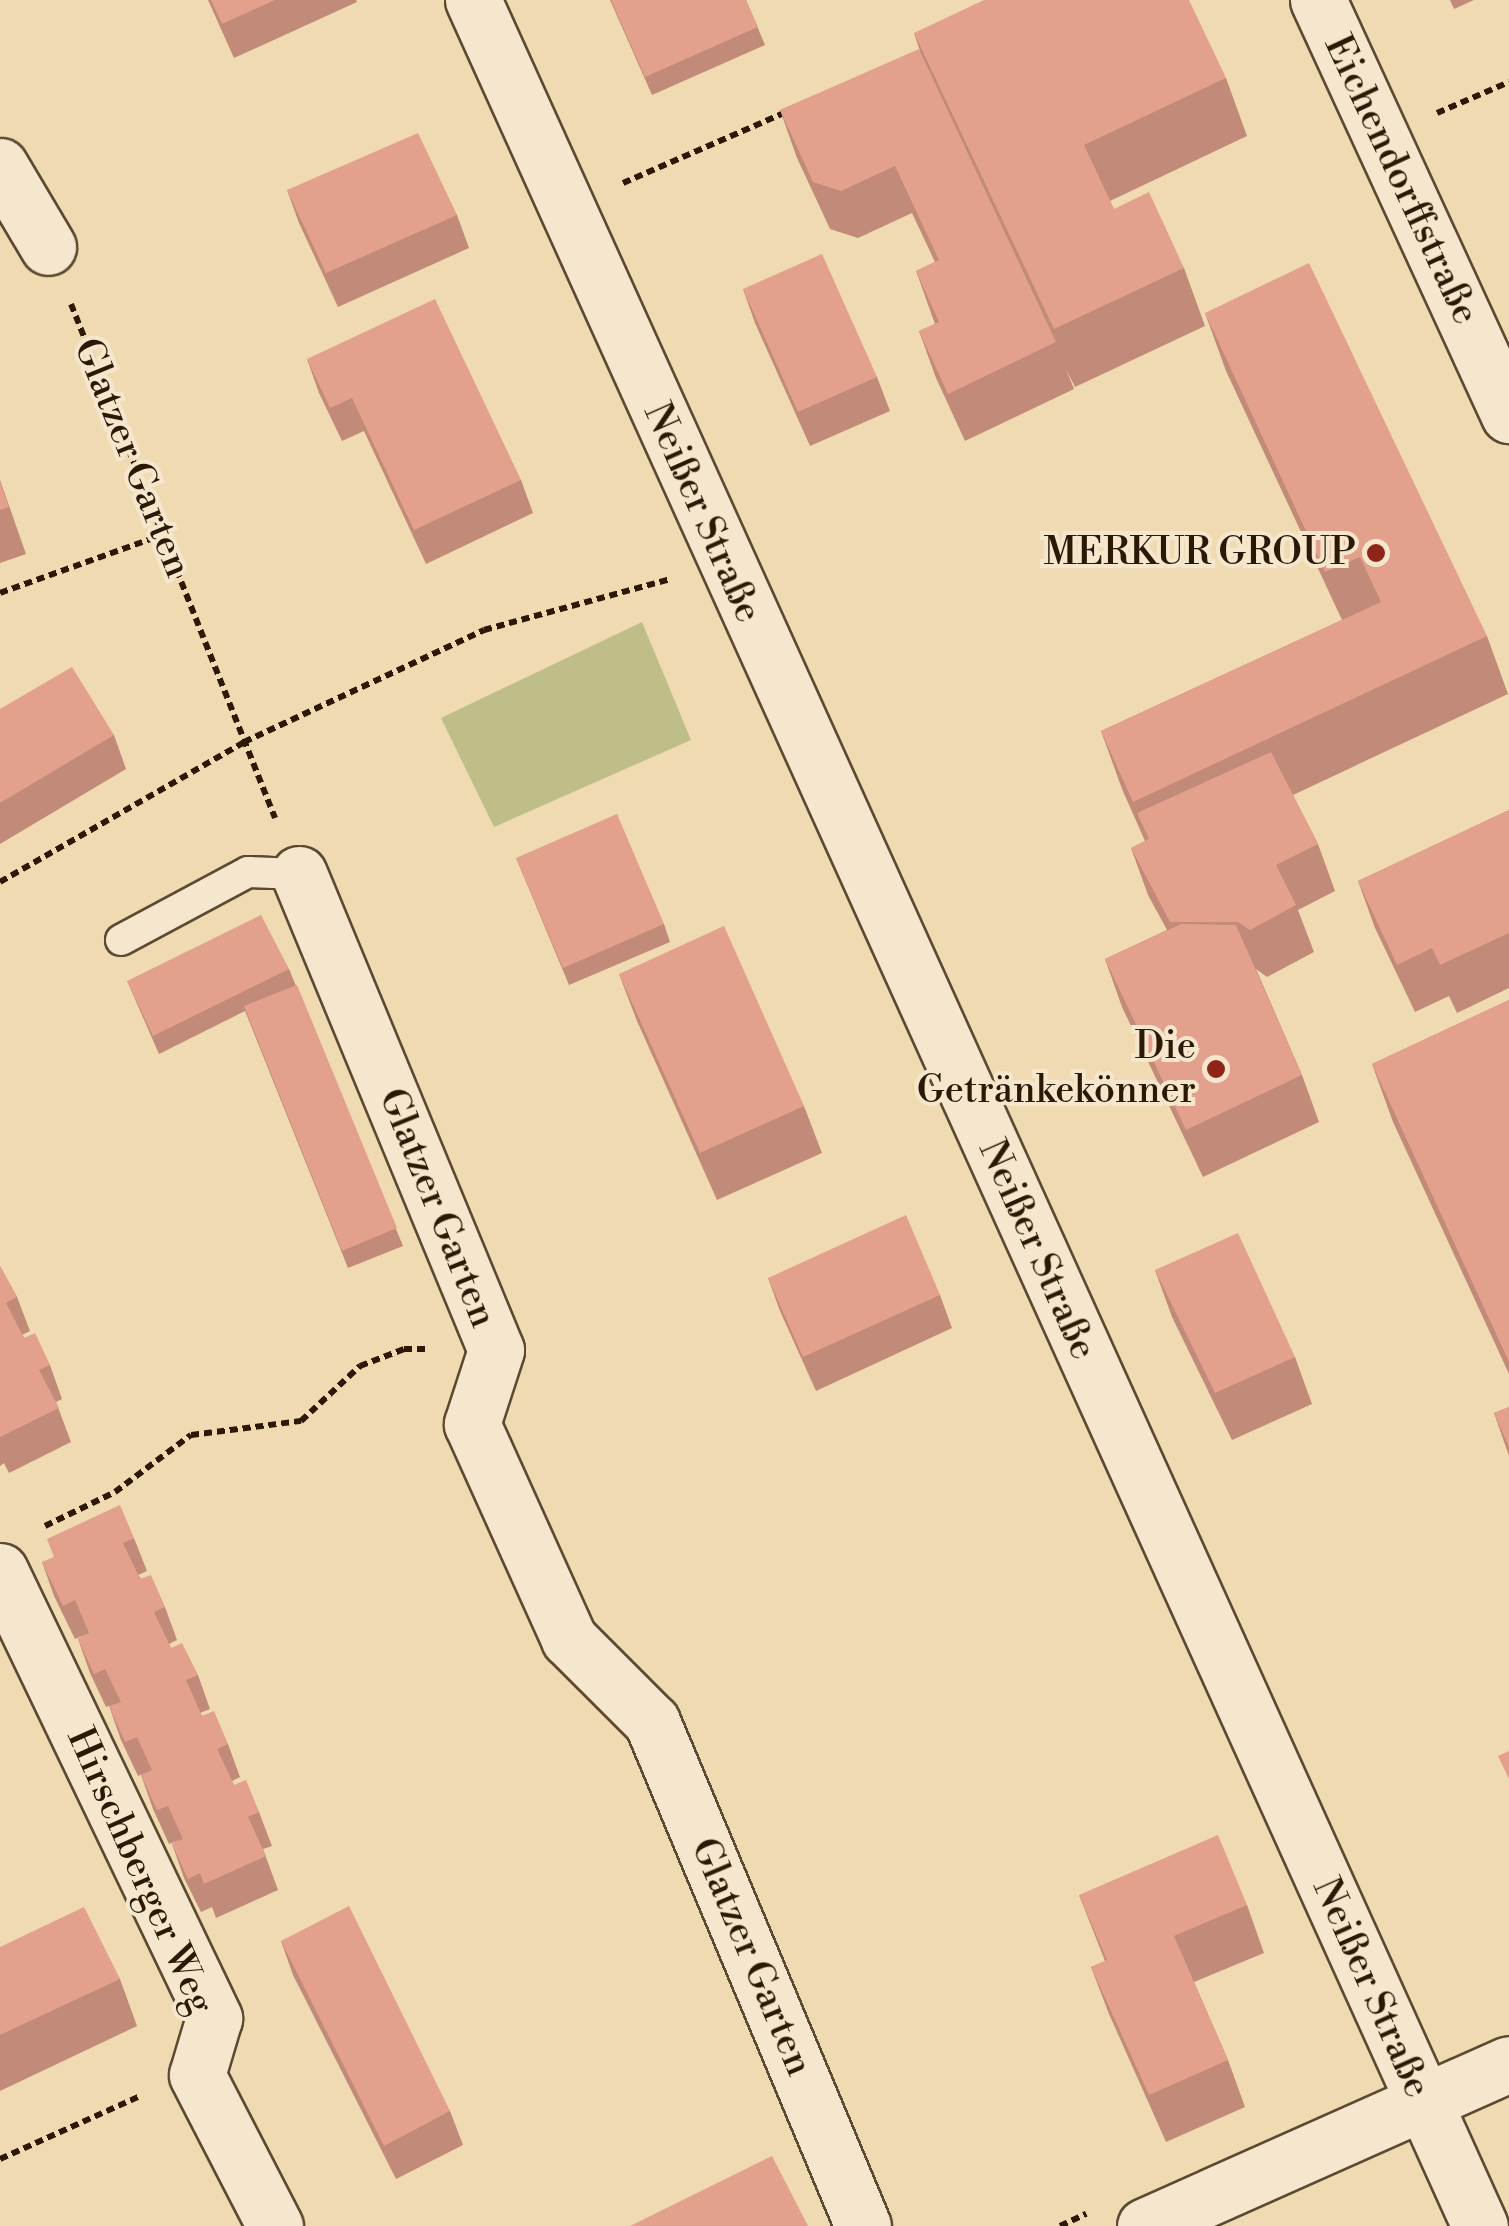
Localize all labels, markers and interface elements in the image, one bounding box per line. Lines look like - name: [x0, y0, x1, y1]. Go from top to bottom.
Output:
- street label: Eichendorffstraße: [1314, 28, 1488, 332]
- street label: Glatzer Garten: [63, 332, 201, 584]
- street label: Neißer Straße: [633, 396, 771, 630]
- place label: MERKUR GROUP: [1043, 530, 1356, 576]
- marker: MERKUR GROUP: [1365, 542, 1387, 564]
- place label: Die Getränkekönner: [917, 1024, 1196, 1114]
- marker: Die Getränkekönner: [1205, 1058, 1227, 1080]
- street label: Glatzer Garten: [368, 1082, 506, 1334]
- street label: Neißer Straße: [968, 1133, 1106, 1367]
- street label: Hirschberger Weg: [57, 1721, 223, 2021]
- street label: Glatzer Garten: [681, 1832, 821, 2082]
- street label: Neißer Straße: [1302, 1871, 1440, 2105]

